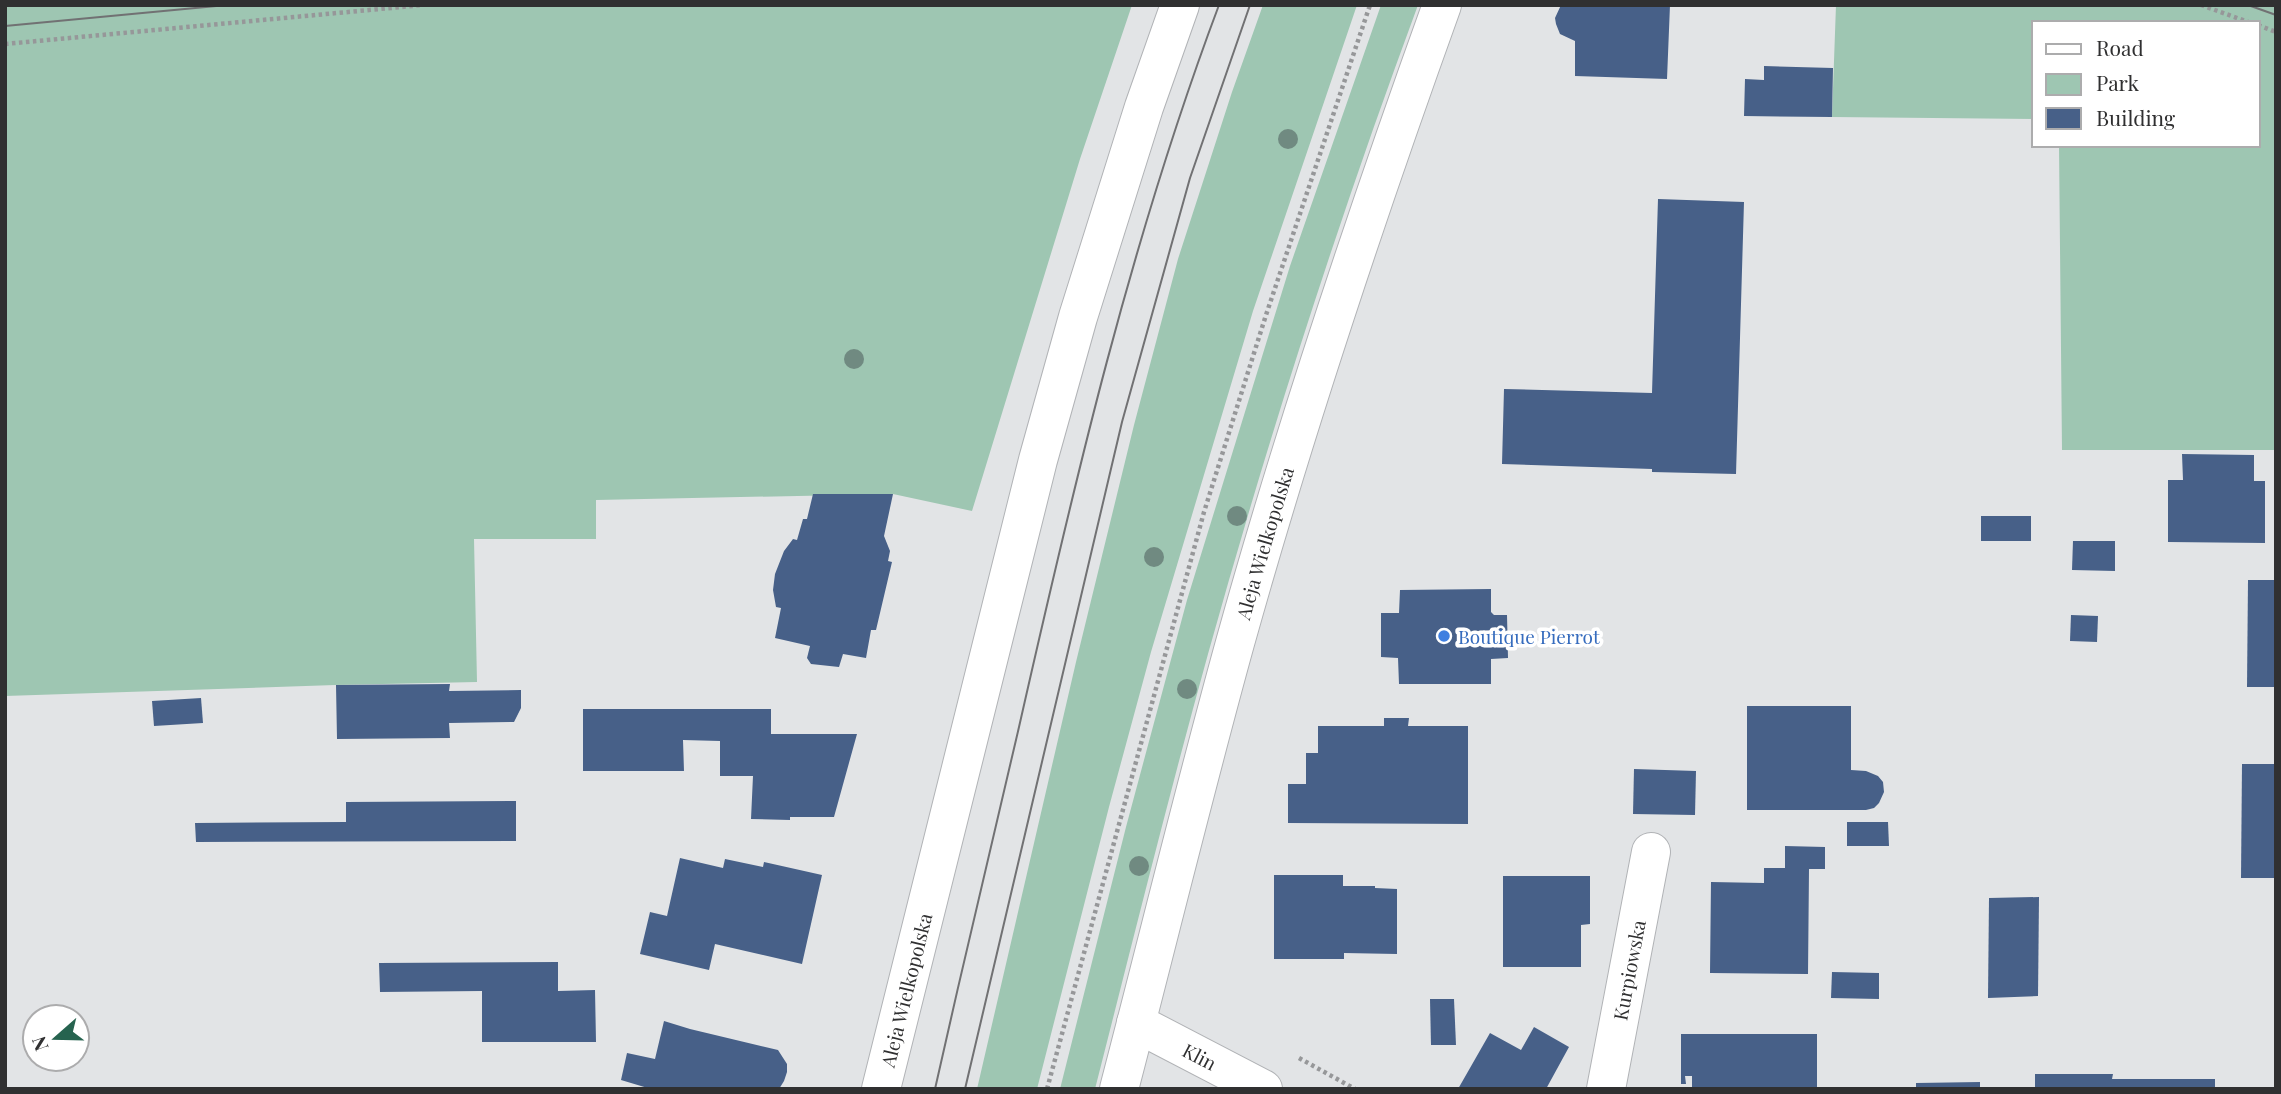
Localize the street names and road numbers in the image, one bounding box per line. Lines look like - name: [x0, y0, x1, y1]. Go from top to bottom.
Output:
- street label: Aleja Wielkopolska: [1229, 463, 1299, 623]
- street label: Aleja Wielkopolska: [874, 910, 938, 1071]
- street label: Kurpiowska: [1606, 917, 1651, 1022]
- street label: Klin: [1178, 1037, 1222, 1076]

